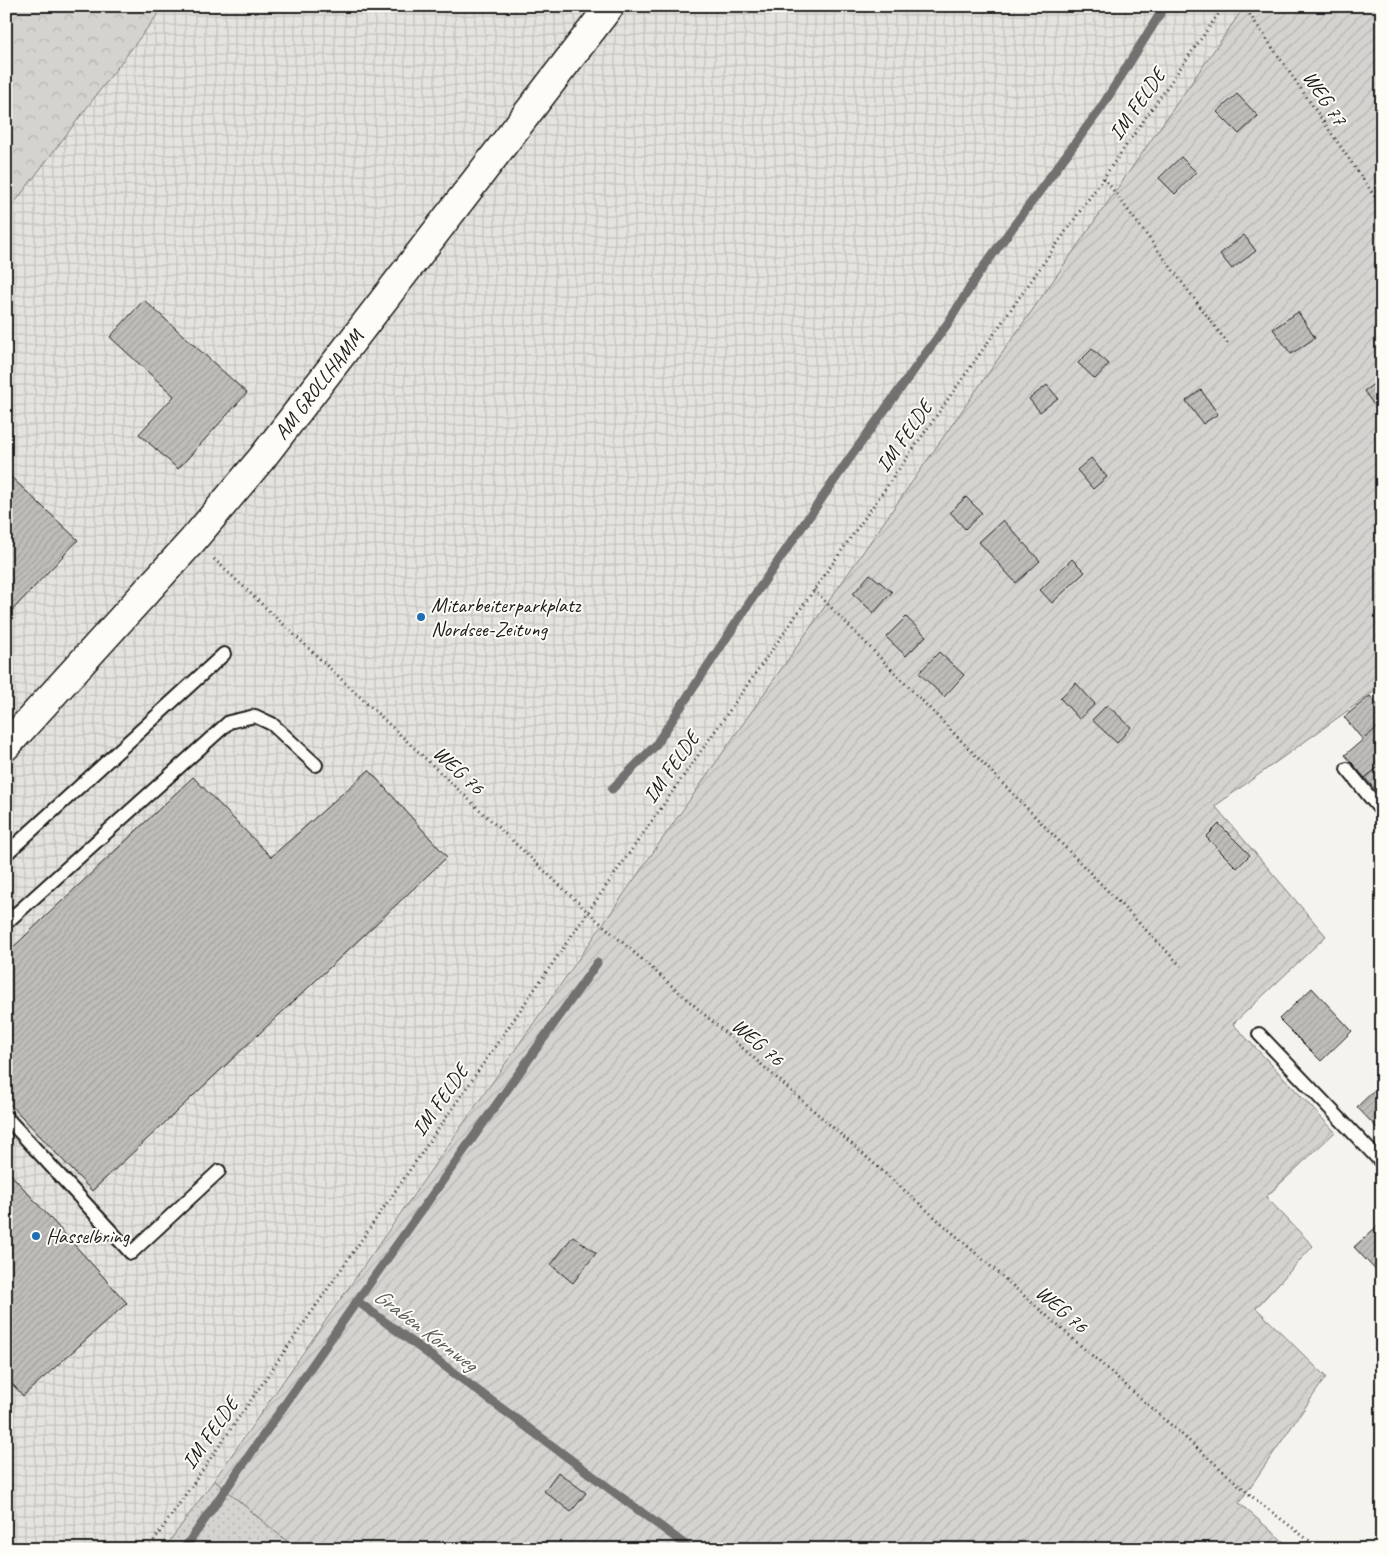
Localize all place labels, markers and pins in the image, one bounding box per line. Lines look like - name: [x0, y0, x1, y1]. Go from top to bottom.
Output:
- place label: Mitarbeiterparkplatz Nordsee-Zeitung: [431, 592, 582, 642]
- marker: Mitarbeiterparkplatz Nordsee-Zeitung: [415, 611, 427, 623]
- place label: Hasselbring: [46, 1223, 131, 1249]
- marker: Hasselbring: [30, 1230, 42, 1242]

